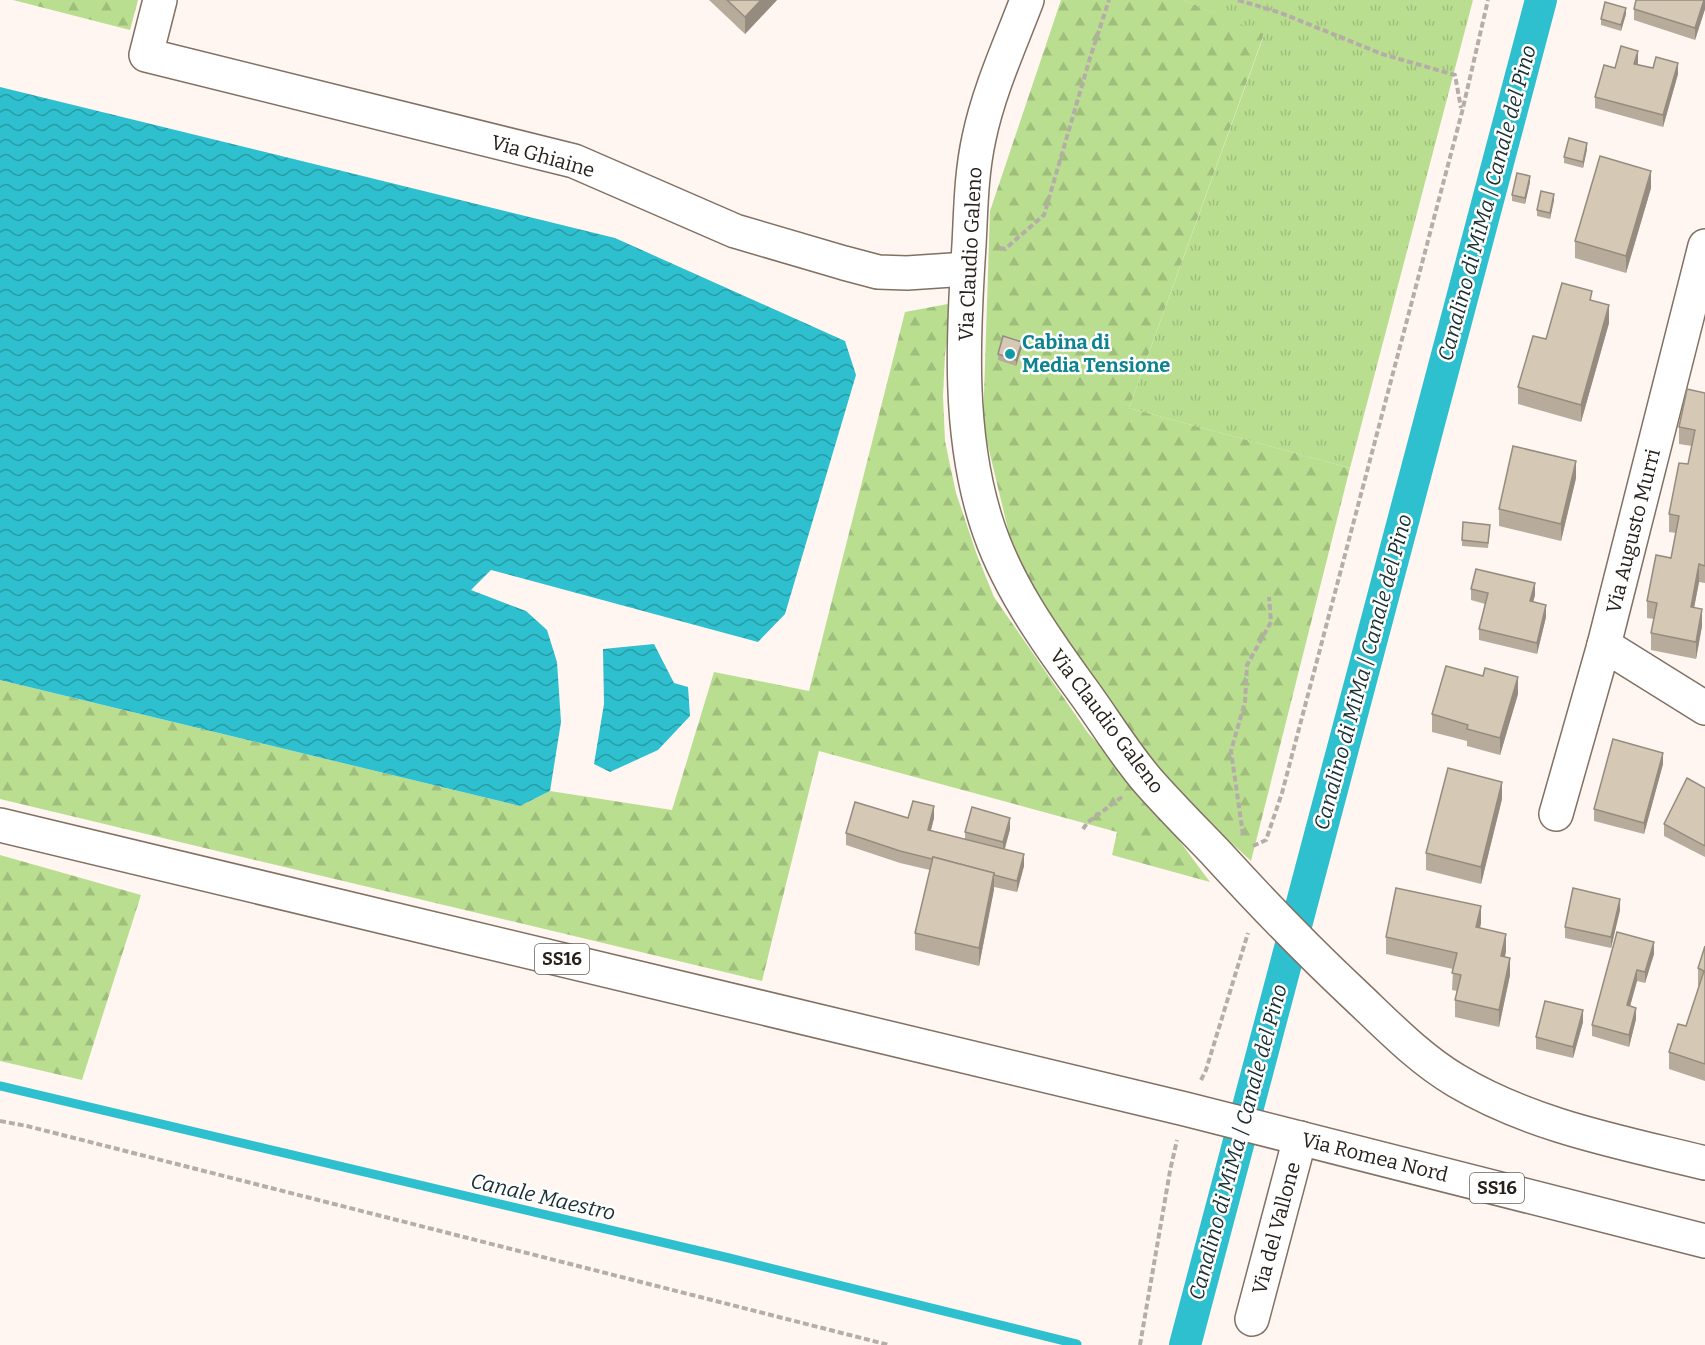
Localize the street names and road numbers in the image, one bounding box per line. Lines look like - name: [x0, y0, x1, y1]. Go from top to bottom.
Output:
- street label: Via Ghiaine: [488, 130, 598, 182]
- street label: Via Claudio Galeno: [953, 166, 987, 342]
- street label: Via Augusto Murri: [1601, 446, 1665, 616]
- street label: Via Claudio Galeno: [1045, 644, 1169, 798]
- road number: SS16: [535, 944, 589, 974]
- street label: Via Romea Nord: [1299, 1127, 1451, 1187]
- street label: Via del Vallone: [1247, 1159, 1305, 1297]
- road number: SS16: [1470, 1173, 1524, 1203]

